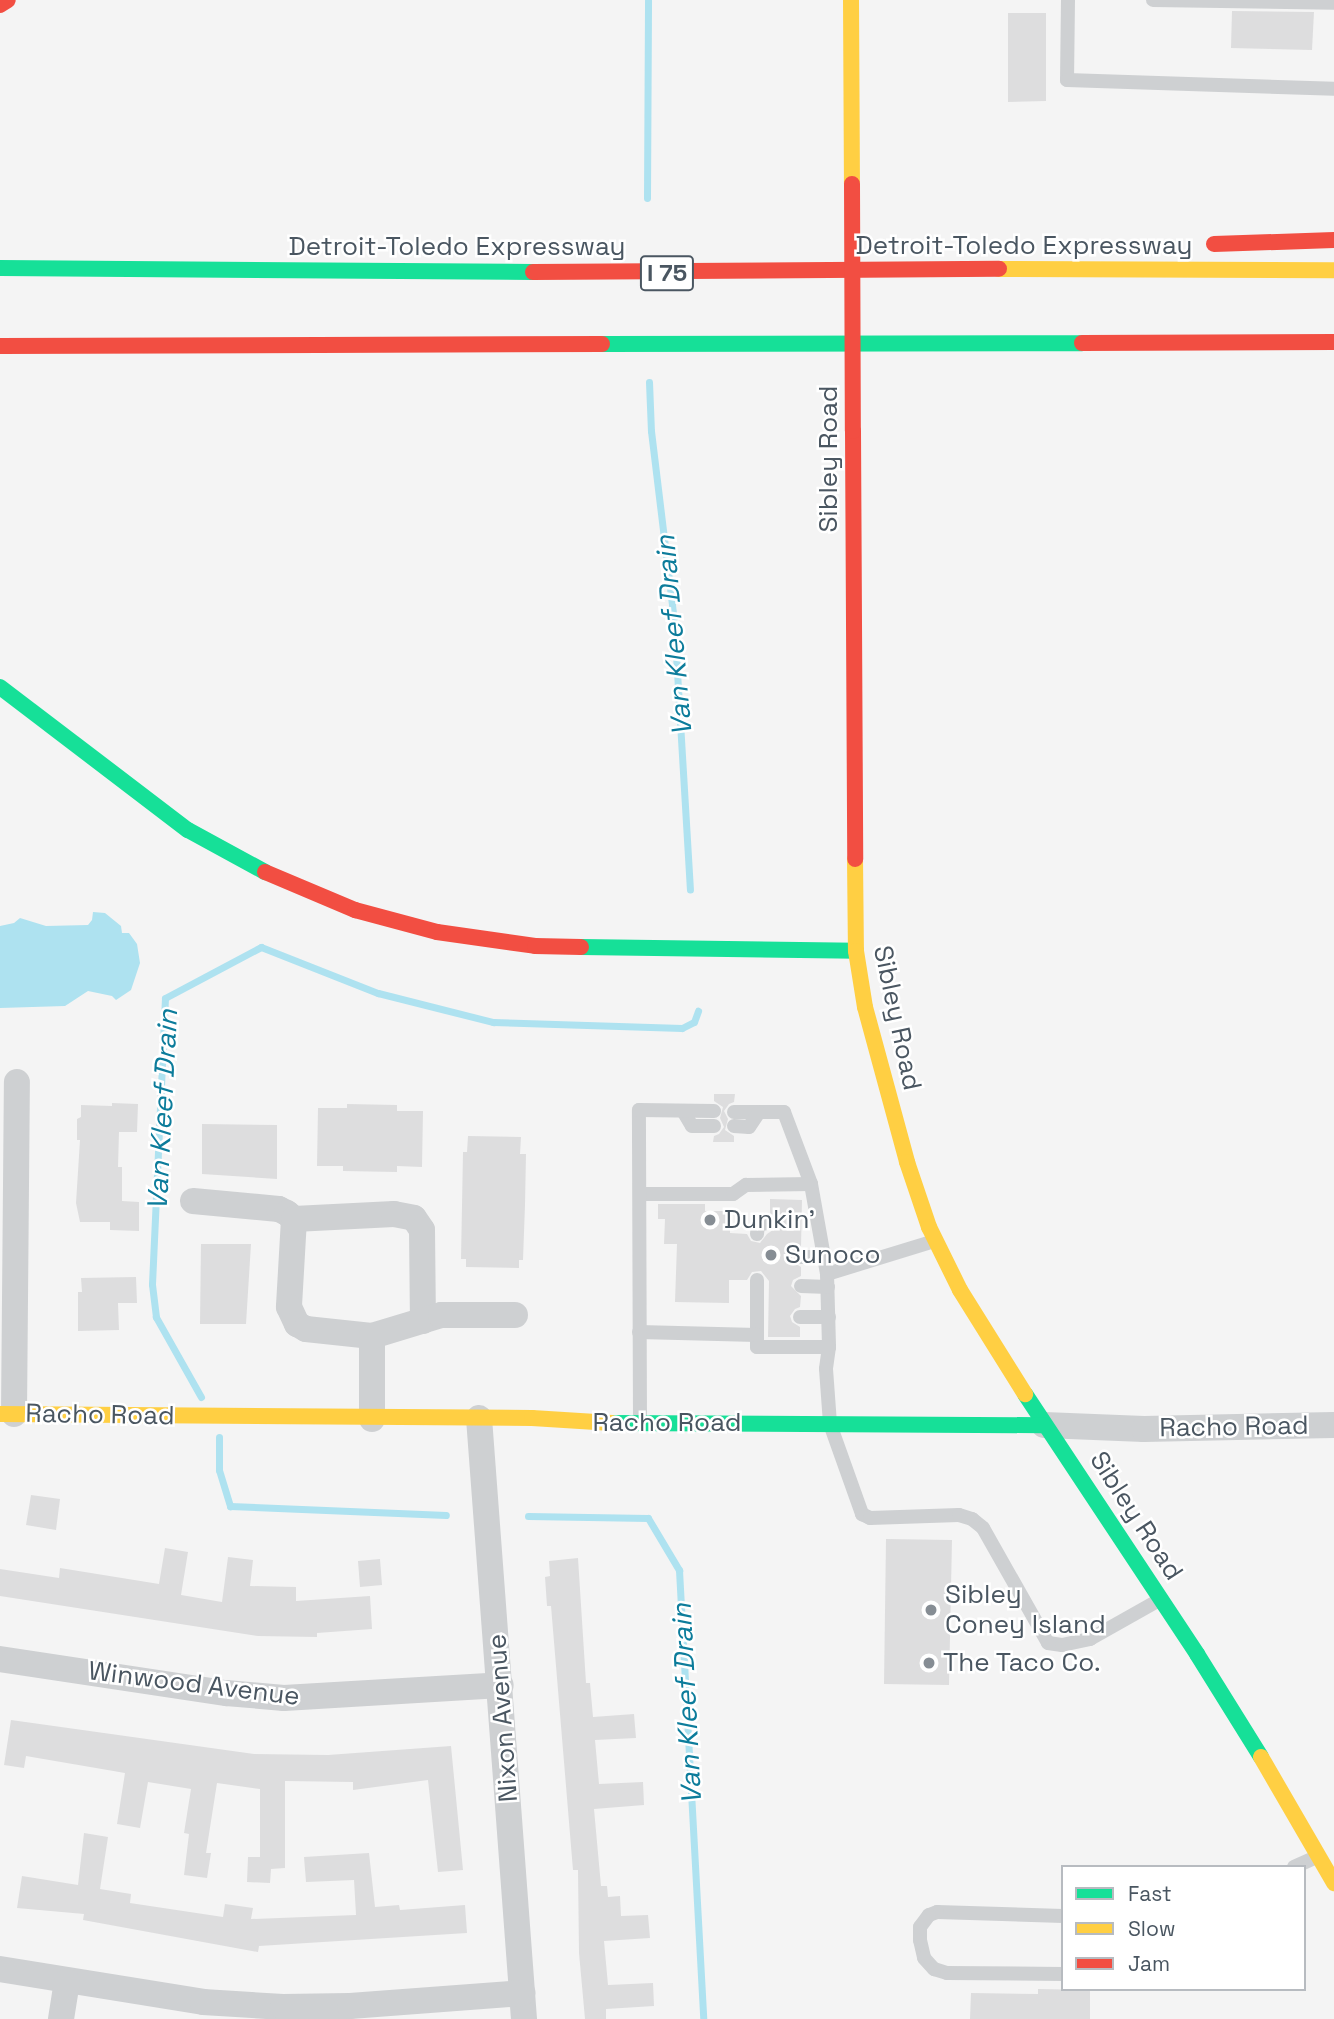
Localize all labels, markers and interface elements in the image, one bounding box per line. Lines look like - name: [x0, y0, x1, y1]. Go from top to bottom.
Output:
- street label: Detroit-Toledo Expressway: [856, 230, 1192, 262]
- street label: Detroit-Toledo Expressway: [289, 231, 625, 263]
- road number: I 75: [639, 252, 695, 294]
- street label: Sibley Road: [813, 385, 845, 533]
- water label: Van Kleef Drain: [647, 534, 699, 738]
- street label: Sibley Road: [866, 943, 928, 1093]
- water label: Van Kleef Drain: [140, 1008, 184, 1212]
- place label: Dunkin': [724, 1204, 815, 1236]
- marker: Dunkin': [702, 1212, 718, 1228]
- place label: Sunoco: [785, 1239, 880, 1271]
- marker: Sunoco: [763, 1247, 779, 1263]
- street label: Racho Road: [25, 1398, 175, 1432]
- street label: Racho Road: [592, 1407, 742, 1439]
- street label: Racho Road: [1159, 1410, 1309, 1444]
- street label: Sibley Road: [1083, 1446, 1189, 1586]
- place label: Sibley Coney Island: [945, 1579, 1106, 1640]
- water label: Van Kleef Drain: [664, 1602, 708, 1806]
- marker: Sibley Coney Island: [923, 1602, 939, 1618]
- street label: Nixon Avenue: [482, 1633, 524, 1803]
- place label: The Taco Co.: [943, 1647, 1101, 1679]
- marker: The Taco Co.: [921, 1655, 937, 1671]
- street label: Winwood Avenue: [86, 1656, 302, 1712]
- legend: [1061, 1865, 1306, 1991]
- text: Fast: [1128, 1880, 1172, 1907]
- text: Slow: [1128, 1915, 1176, 1942]
- text: Jam: [1128, 1950, 1170, 1977]

